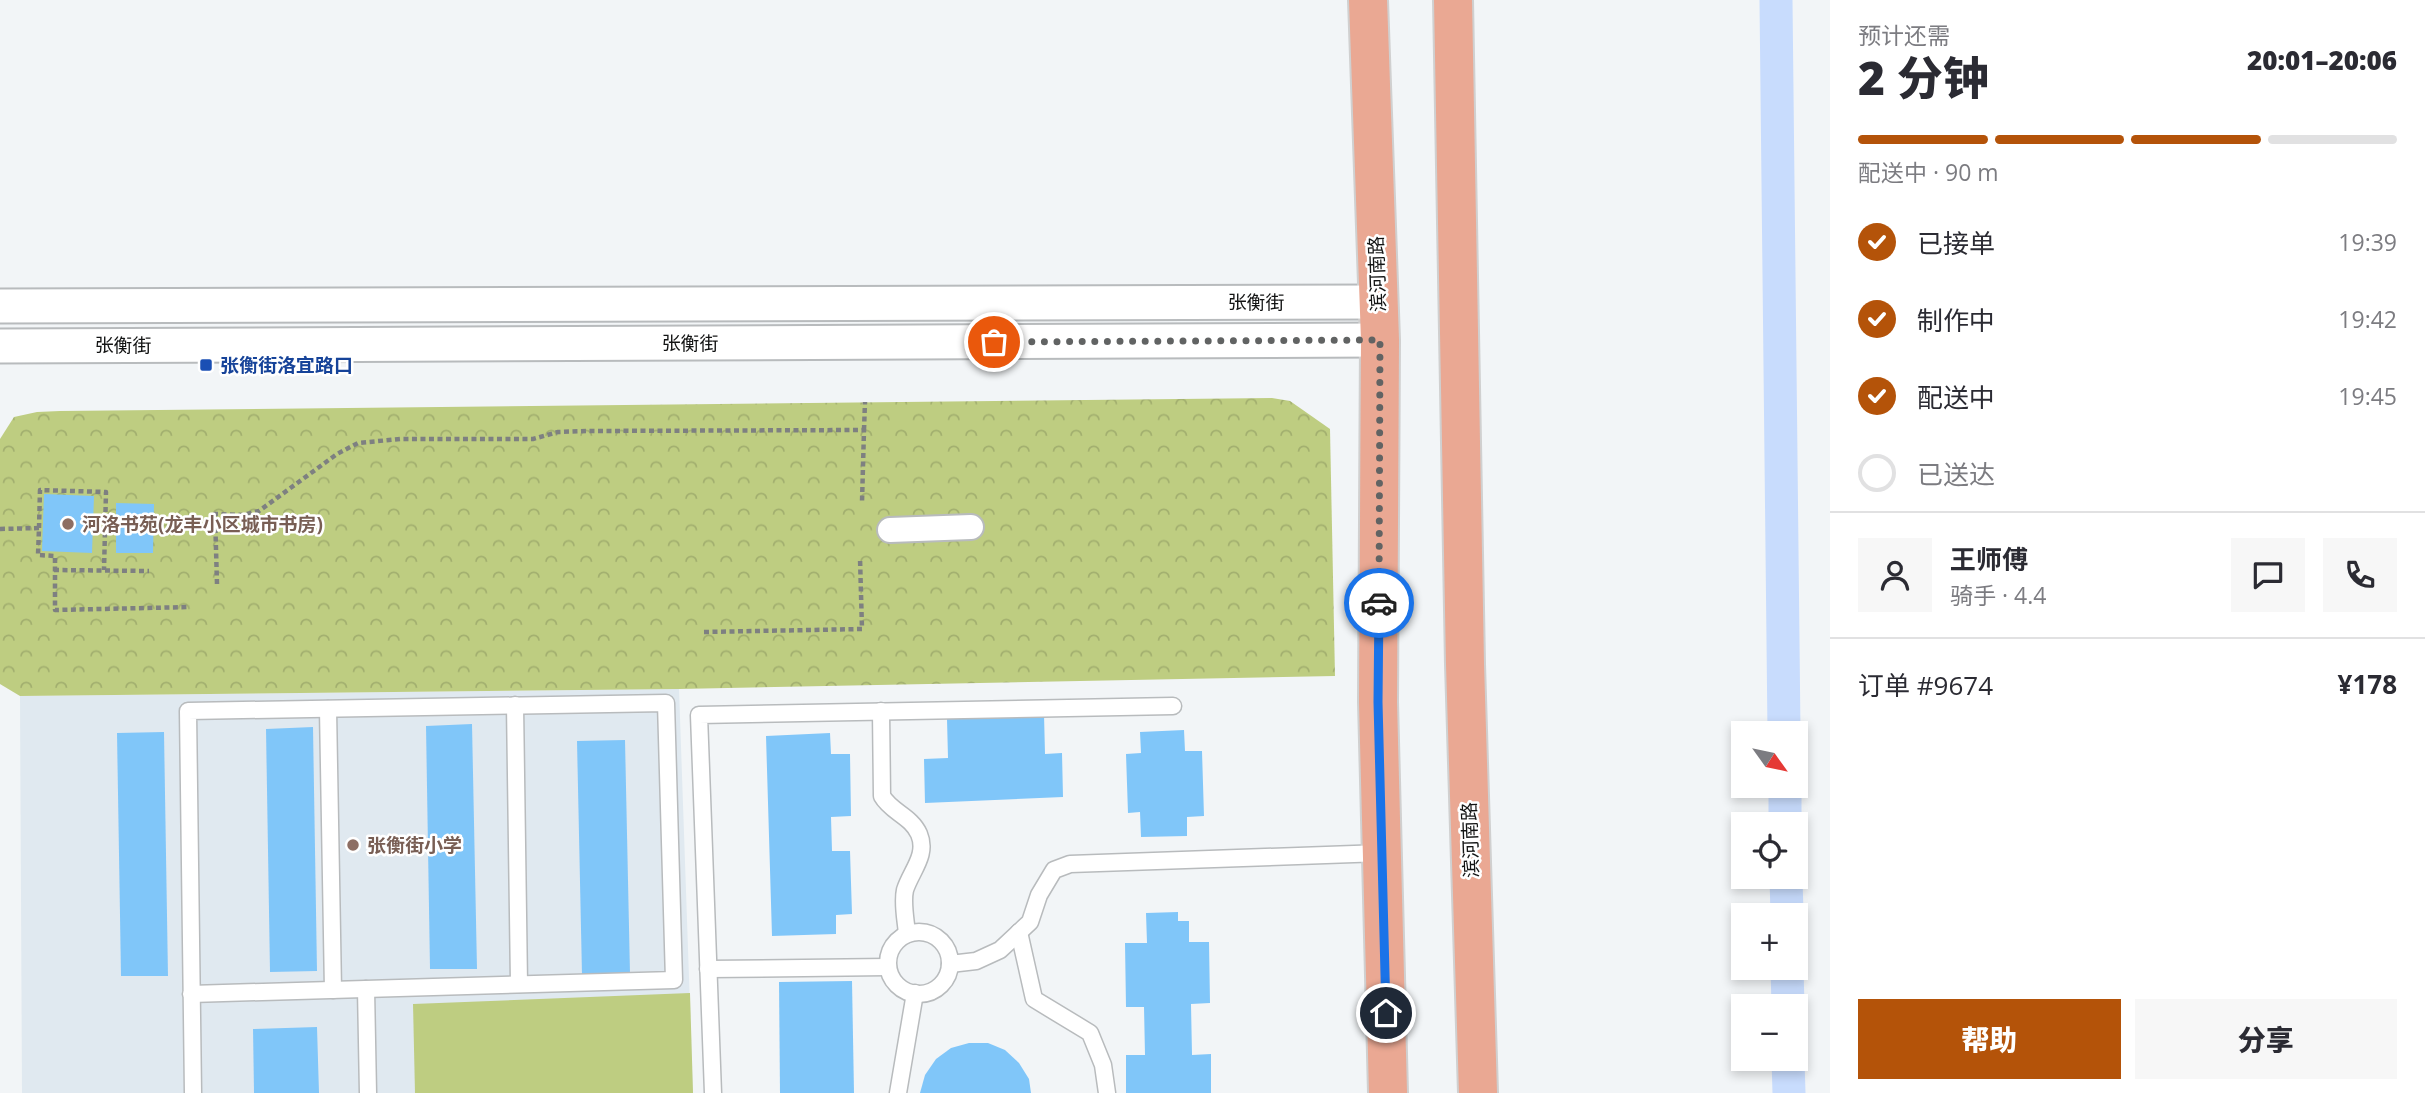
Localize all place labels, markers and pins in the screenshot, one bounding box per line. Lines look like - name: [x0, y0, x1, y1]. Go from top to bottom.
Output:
- pin: [964, 312, 1024, 372]
- place label: 张衡街洛宜路口: [220, 352, 353, 378]
- marker: 张衡街洛宜路口: [198, 357, 214, 373]
- place label: 河洛书苑(龙丰小区城市书房): [82, 511, 323, 537]
- marker: 河洛书苑(龙丰小区城市书房): [60, 516, 76, 532]
- place label: 张衡街小学: [367, 832, 462, 858]
- marker: 张衡街小学: [345, 837, 361, 853]
- pin: [1356, 983, 1416, 1043]

